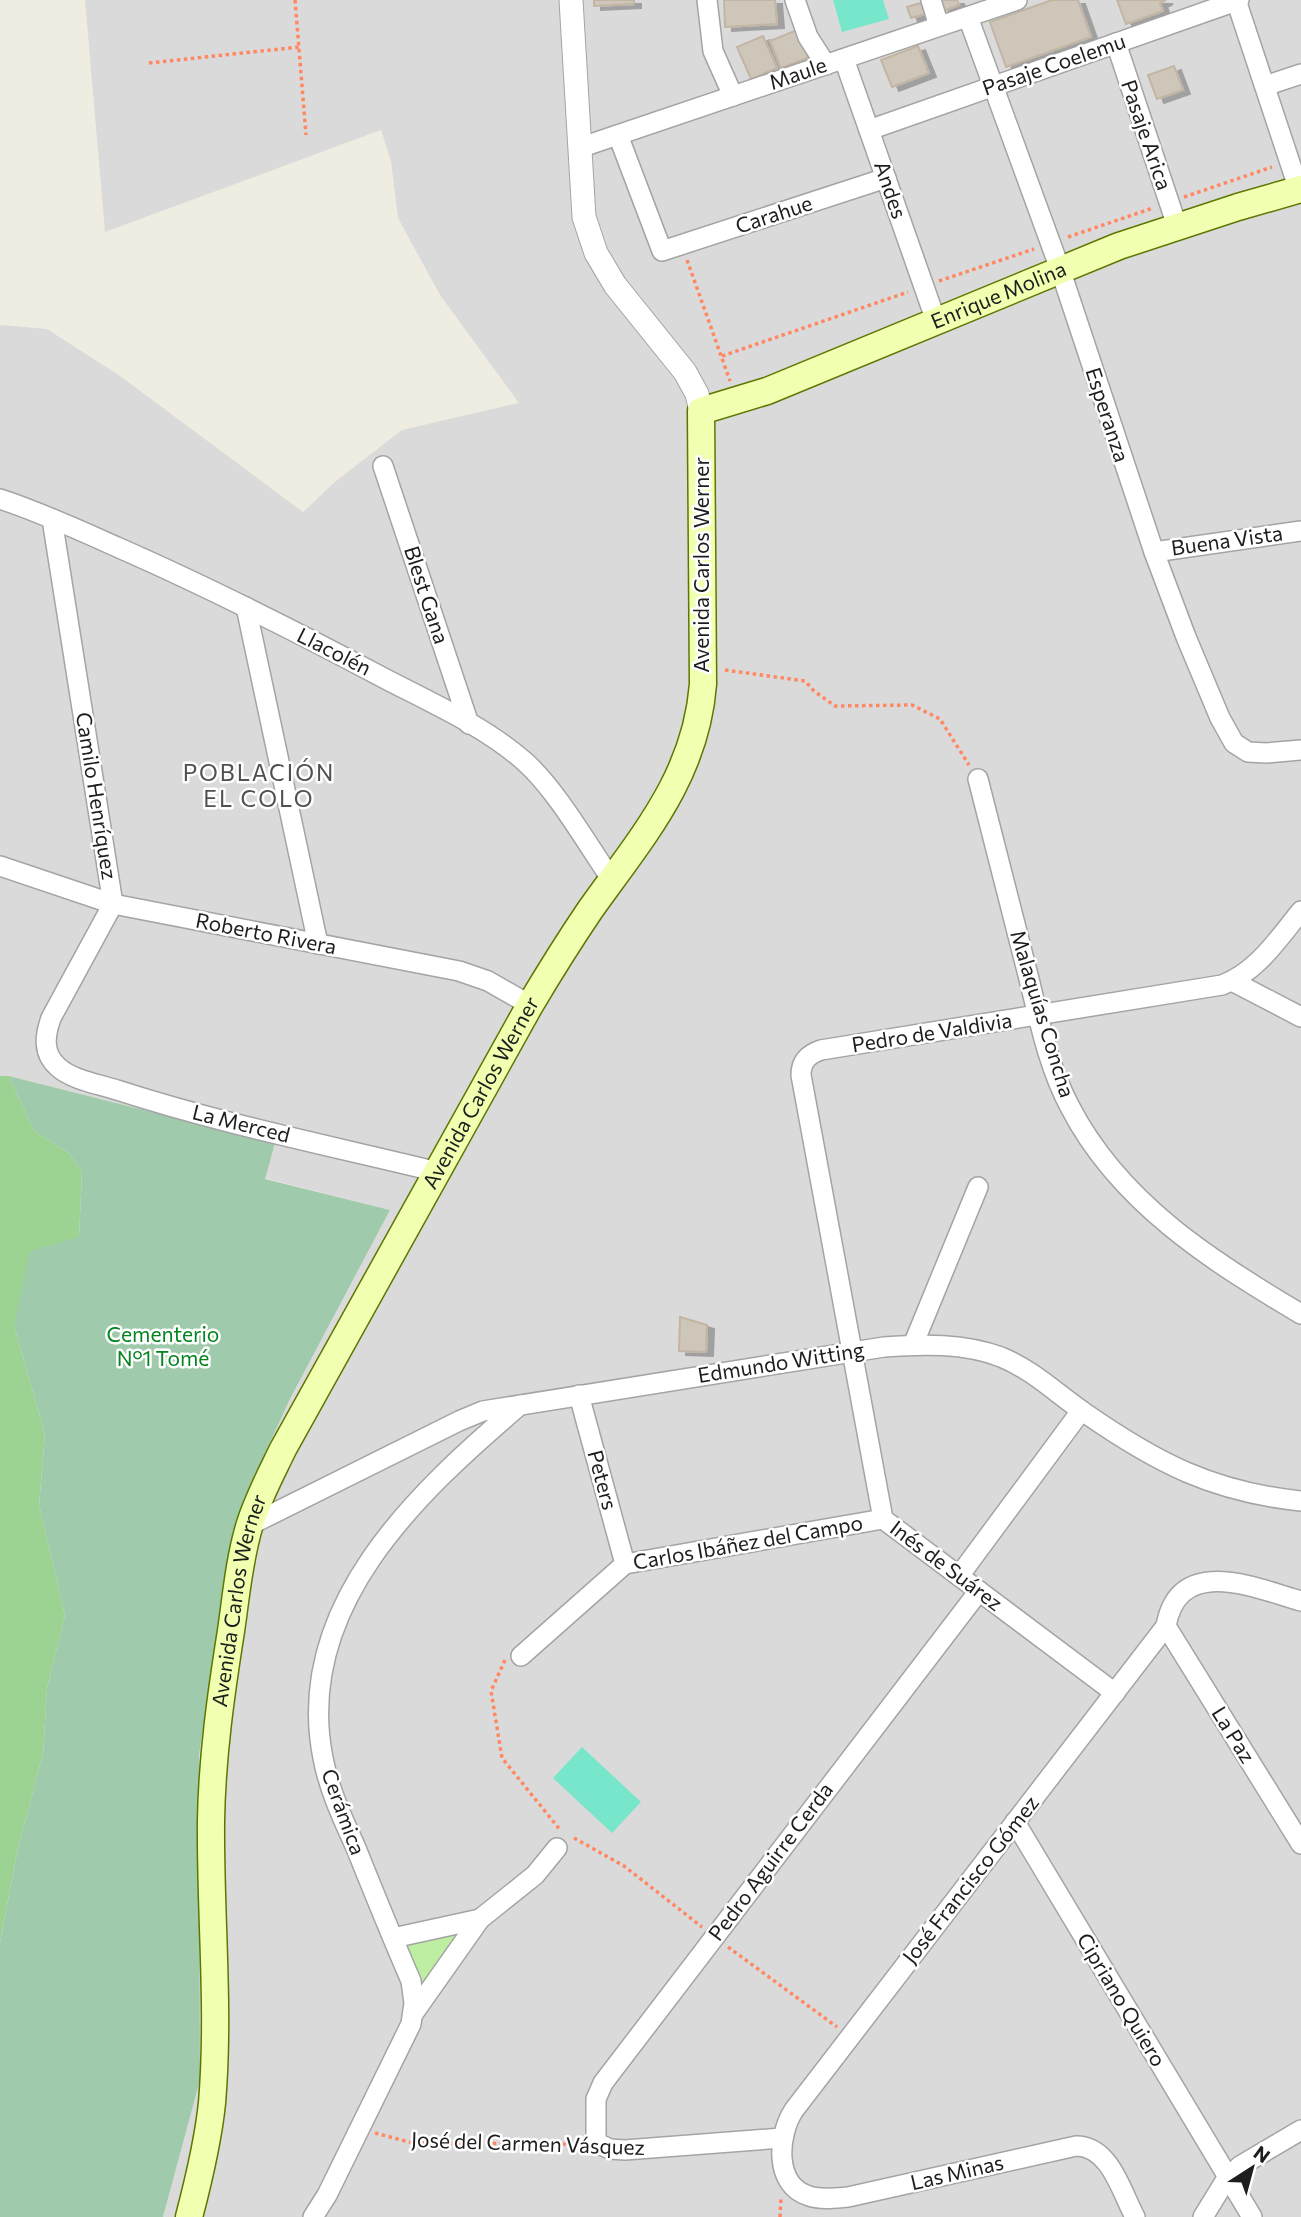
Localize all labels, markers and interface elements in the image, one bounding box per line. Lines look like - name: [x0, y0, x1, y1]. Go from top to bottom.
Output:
- street label: Pasaje Coelemu: [979, 27, 1128, 100]
- street label: Maule: [766, 51, 829, 94]
- street label: Pasaje Arica: [1117, 76, 1178, 193]
- street label: Andes: [870, 157, 913, 222]
- street label: Carahue: [732, 189, 815, 238]
- street label: Enrique Molina: [927, 255, 1069, 333]
- street label: Esperanza: [1081, 364, 1135, 465]
- street label: Avenida Carlos Werner: [688, 457, 713, 673]
- street label: Buena Vista: [1169, 519, 1284, 560]
- street label: Blest Gana: [400, 542, 455, 647]
- street label: Llacolén: [293, 621, 376, 680]
- street label: Camilo Henríquez: [72, 710, 123, 881]
- district label: POBLACIÓN EL COLO: [183, 758, 335, 812]
- street label: Roberto Rivera: [194, 907, 339, 958]
- street label: Malaquías Concha: [1006, 927, 1081, 1100]
- street label: Avenida Carlos Werner: [416, 992, 543, 1193]
- street label: Pedro de Valdivia: [850, 1006, 1014, 1057]
- street label: La Merced: [190, 1098, 293, 1147]
- park label: Cementerio N°1 Tomé: [107, 1321, 219, 1370]
- street label: Edmundo Witting: [696, 1336, 866, 1387]
- street label: Peters: [583, 1447, 623, 1512]
- street label: Avenida Carlos Werner: [206, 1490, 271, 1708]
- street label: Carlos Ibáñez del Campo: [631, 1509, 865, 1574]
- street label: Inés de Suárez: [886, 1514, 1008, 1615]
- street label: La Paz: [1207, 1701, 1261, 1767]
- street label: Cerámica: [317, 1765, 371, 1858]
- street label: Pedro Aguirre Cerda: [702, 1777, 837, 1945]
- street label: José Francisco Gómez: [897, 1790, 1043, 1968]
- street label: Cipriano Quiero: [1073, 1928, 1172, 2071]
- street label: José del Carmen Vásquez: [411, 2126, 645, 2159]
- north arrow: [1217, 2133, 1287, 2203]
- text: N: [1250, 2140, 1275, 2167]
- street label: Las Minas: [908, 2149, 1006, 2194]

